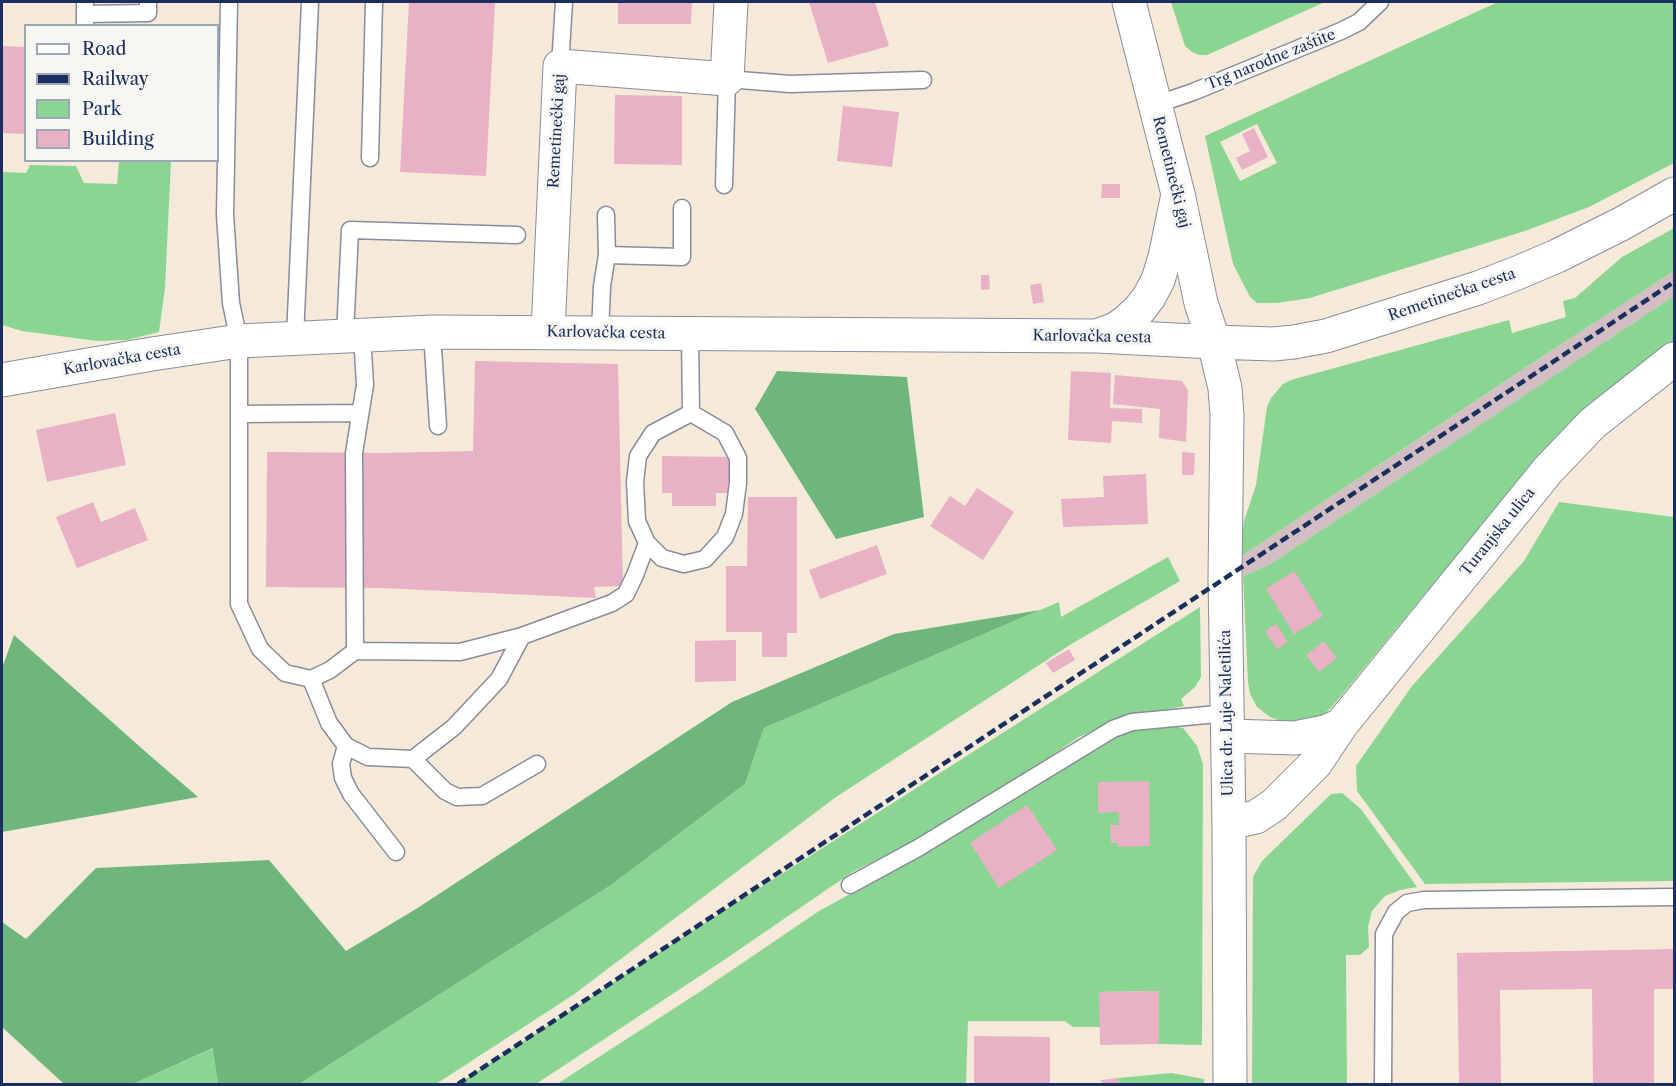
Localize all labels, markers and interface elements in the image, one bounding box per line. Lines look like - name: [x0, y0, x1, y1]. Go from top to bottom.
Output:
- legend: [24, 24, 219, 162]
- street label: Trg narodne zaštite: [1204, 26, 1338, 94]
- text: Road: [82, 38, 127, 60]
- text: Railway: [82, 68, 149, 90]
- street label: Remetinečki gaj: [545, 73, 569, 189]
- text: Park: [82, 98, 121, 120]
- street label: Remetinečki gaj: [1148, 114, 1194, 230]
- text: Building: [82, 128, 154, 150]
- street label: Remetinečka cesta: [1386, 265, 1518, 325]
- street label: Karlovačka cesta: [546, 323, 666, 343]
- street label: Karlovačka cesta: [1032, 327, 1152, 347]
- street label: Karlovačka cesta: [62, 341, 182, 379]
- street label: Turanjska ulica: [1457, 484, 1539, 580]
- street label: Ulica dr. Luje Naletilića: [1217, 629, 1237, 797]

